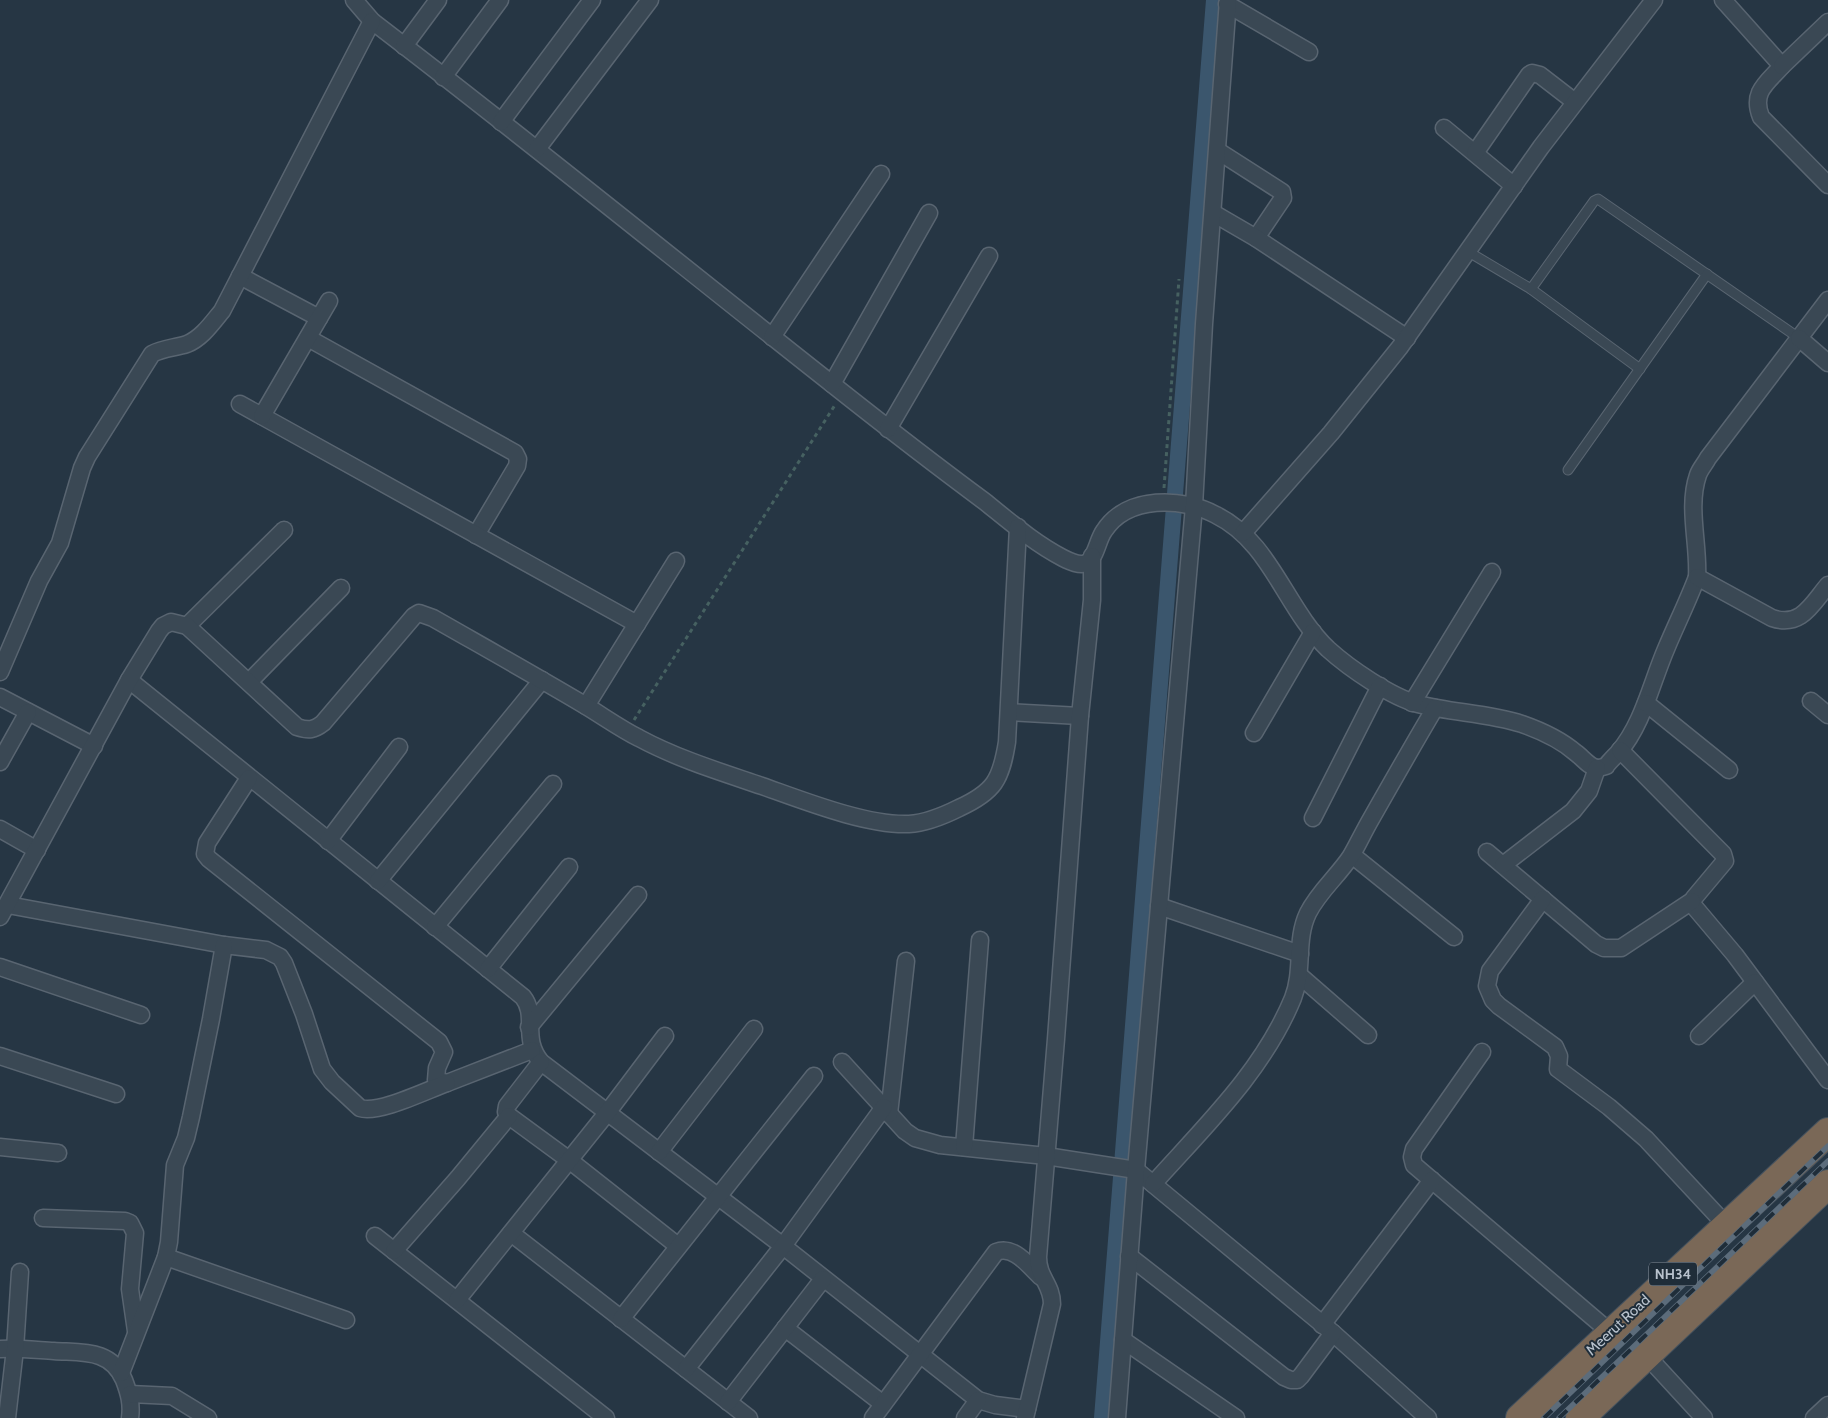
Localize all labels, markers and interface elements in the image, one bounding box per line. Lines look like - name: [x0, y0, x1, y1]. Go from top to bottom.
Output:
- road number: NH34: [1649, 1262, 1697, 1286]
- street label: Meerut Road: [1582, 1291, 1654, 1359]

